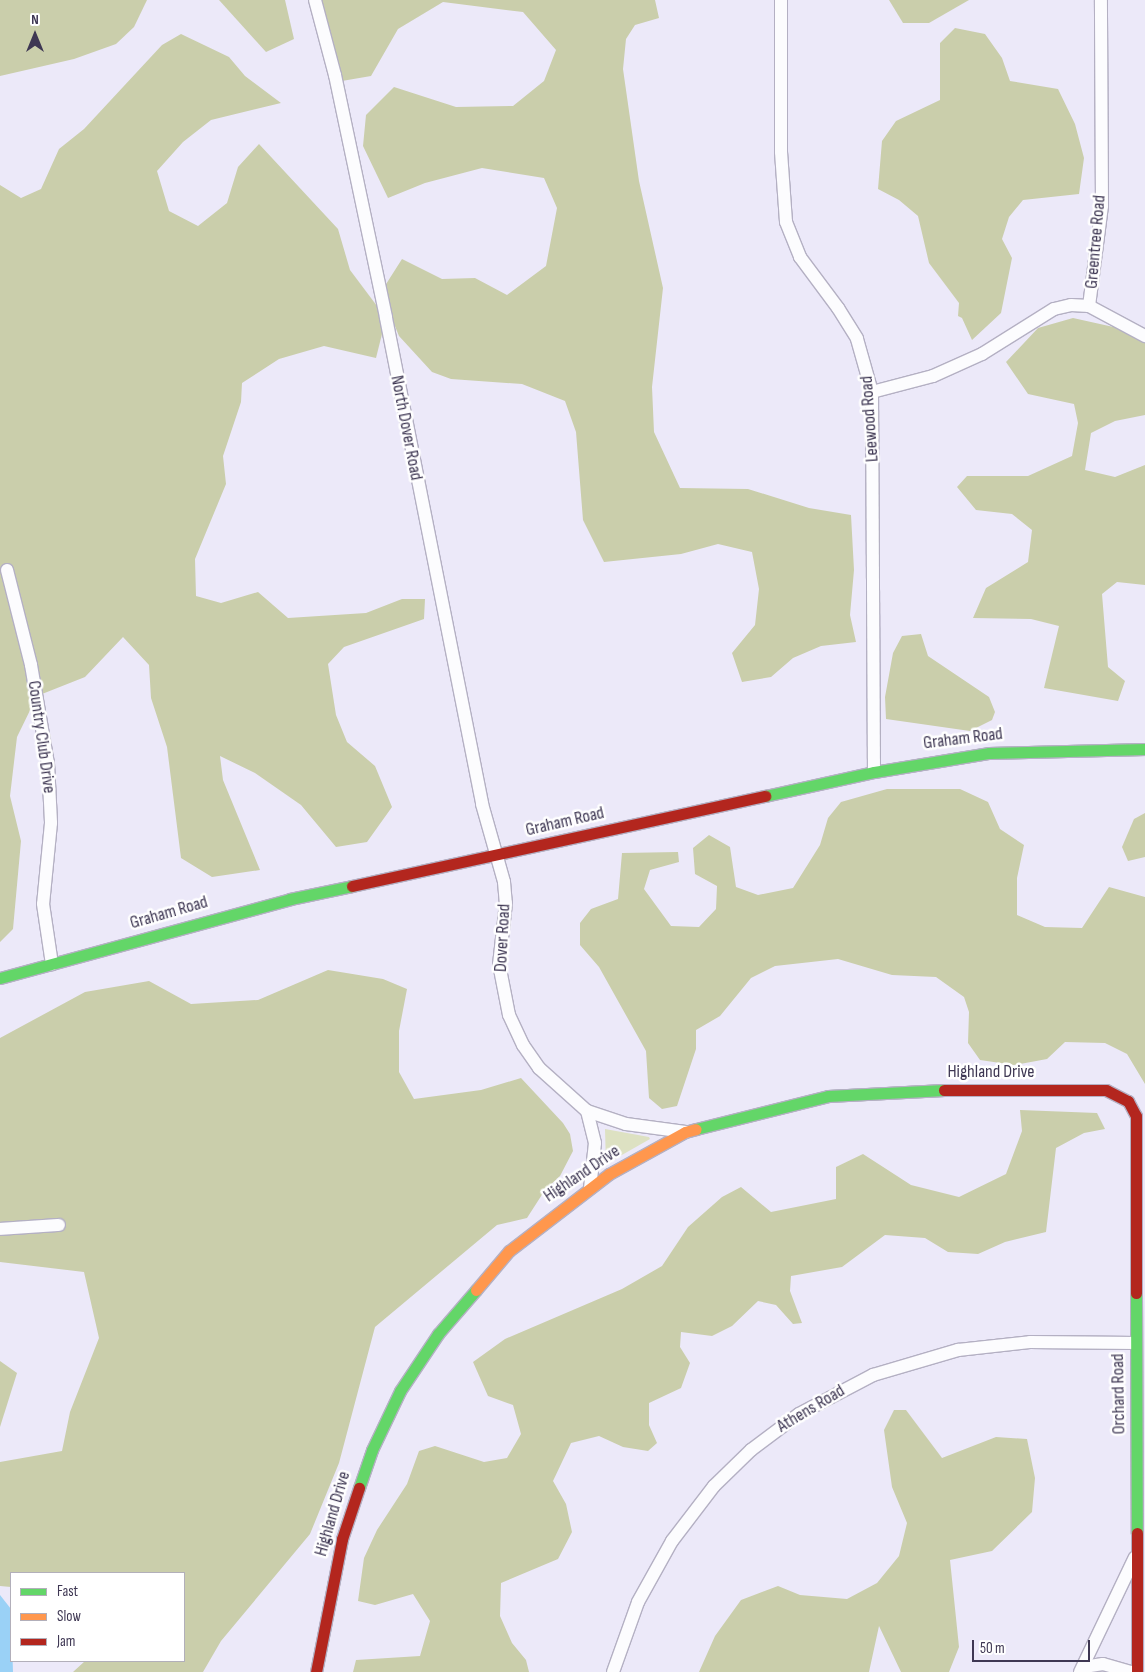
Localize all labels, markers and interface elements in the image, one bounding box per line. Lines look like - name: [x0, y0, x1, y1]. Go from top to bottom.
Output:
- north arrow: [10, 10, 60, 60]
- text: N: [31, 11, 39, 28]
- street label: Greentree Road: [1081, 194, 1111, 290]
- street label: North Dover Road: [385, 374, 427, 482]
- street label: Leewood Road: [856, 375, 884, 463]
- street label: Country Club Drive: [22, 679, 60, 795]
- street label: Graham Road: [922, 723, 1004, 755]
- street label: Graham Road: [524, 802, 606, 842]
- street label: Graham Road: [128, 892, 210, 934]
- street label: Dover Road: [490, 903, 516, 973]
- street label: Highland Drive: [947, 1061, 1035, 1083]
- street label: Highland Drive: [540, 1141, 624, 1207]
- street label: Orchard Road: [1107, 1353, 1131, 1435]
- street label: Athens Road: [773, 1380, 849, 1438]
- street label: Highland Drive: [311, 1469, 355, 1559]
- legend: [10, 1572, 185, 1662]
- text: Fast: [57, 1582, 78, 1601]
- text: Slow: [57, 1607, 81, 1626]
- scale bar: [975, 1630, 1092, 1662]
- text: Jam: [57, 1632, 75, 1651]
- text: 50 m: [980, 1639, 1005, 1658]

